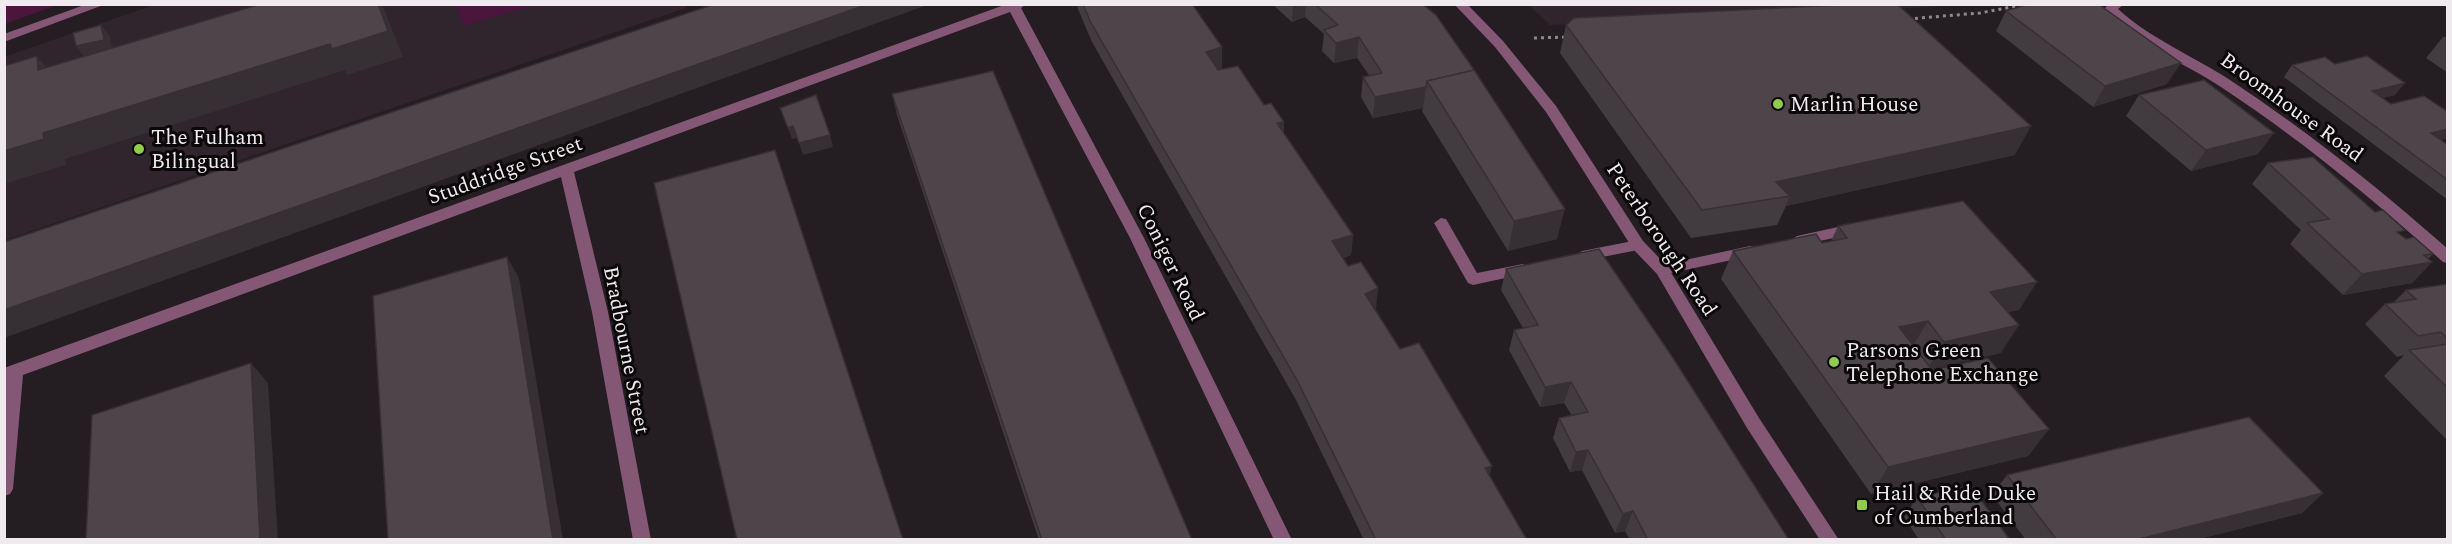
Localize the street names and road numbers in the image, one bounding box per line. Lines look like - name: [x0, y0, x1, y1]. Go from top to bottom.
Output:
- street label: Broomhouse Road: [2213, 45, 2370, 171]
- street label: Studdridge Street: [424, 128, 587, 214]
- street label: Peterborough Road: [1598, 156, 1725, 323]
- street label: Coniger Road: [1128, 198, 1212, 327]
- street label: Bradbourne Street: [594, 263, 658, 437]

